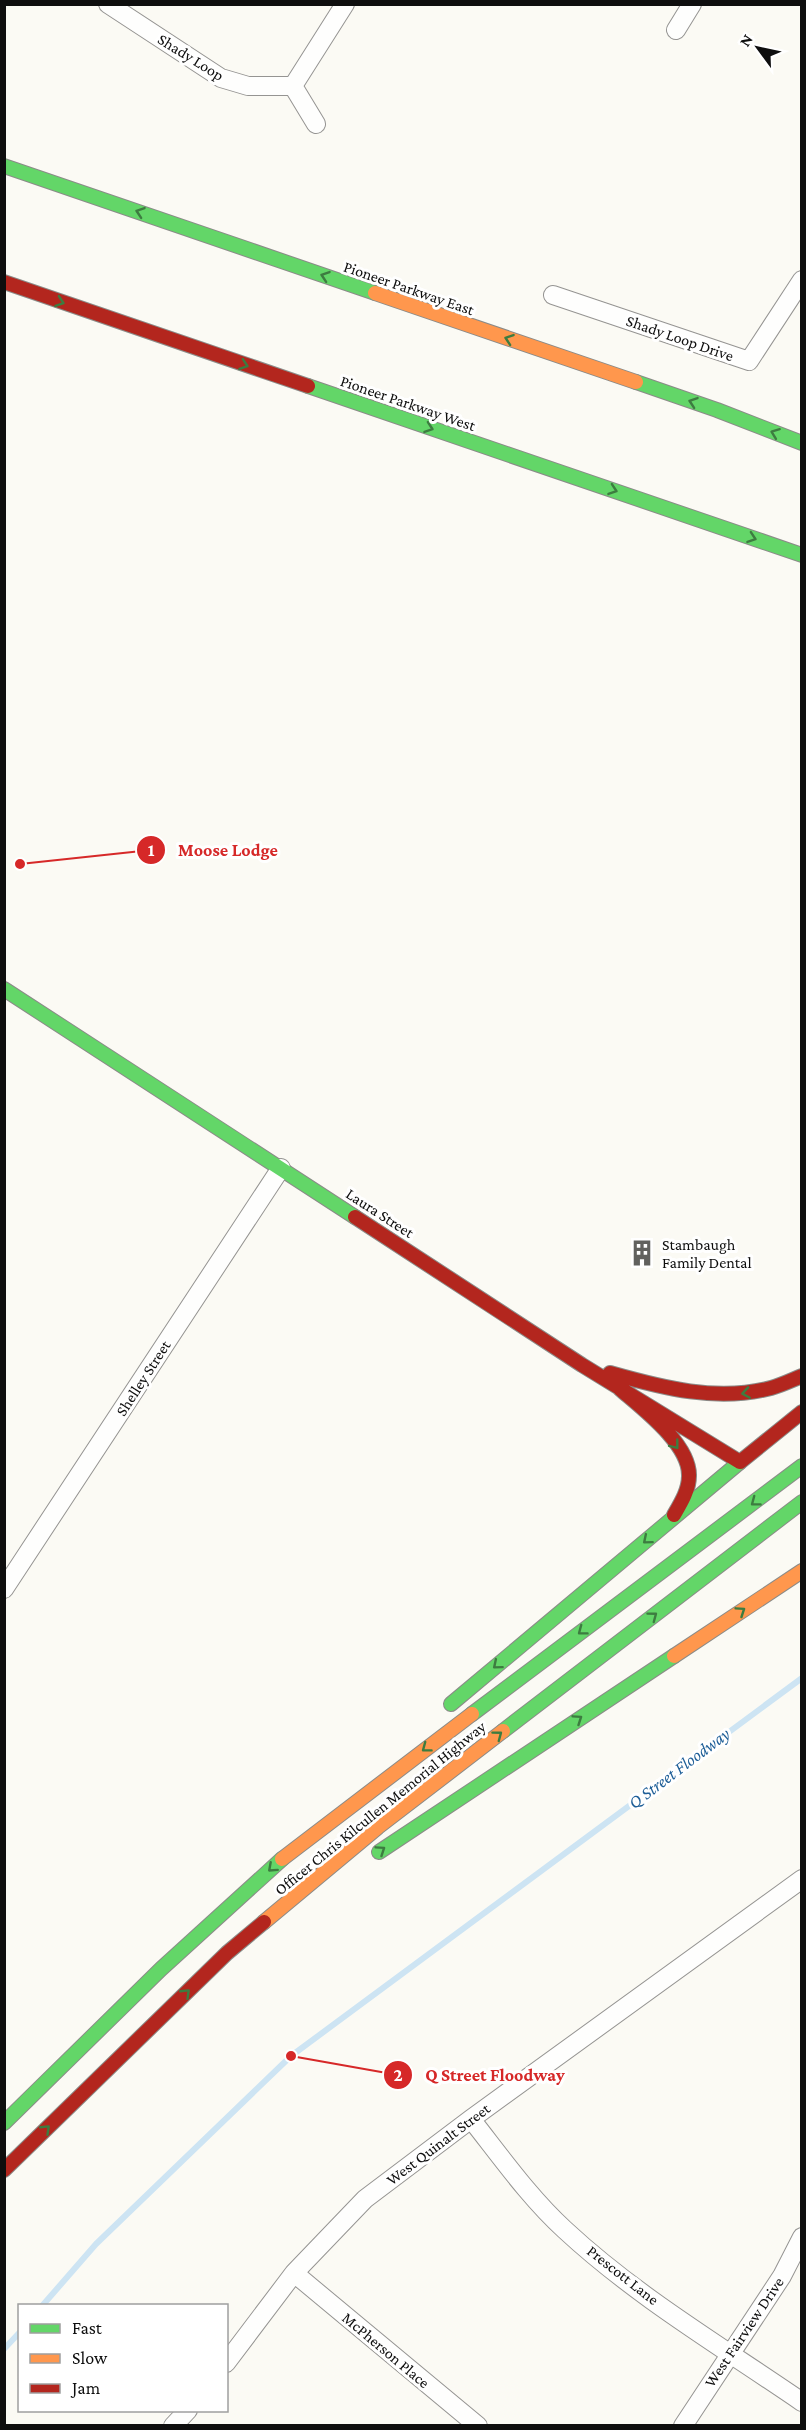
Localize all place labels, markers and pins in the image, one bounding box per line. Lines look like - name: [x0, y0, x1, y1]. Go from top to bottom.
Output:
- callout: Moose Lodge: [136, 832, 290, 868]
- place label: Stambaugh Family Dental: [662, 1236, 752, 1272]
- building icon: Stambaugh Family Dental: [627, 1238, 657, 1268]
- callout: Q Street Floodway: [383, 2057, 577, 2093]

